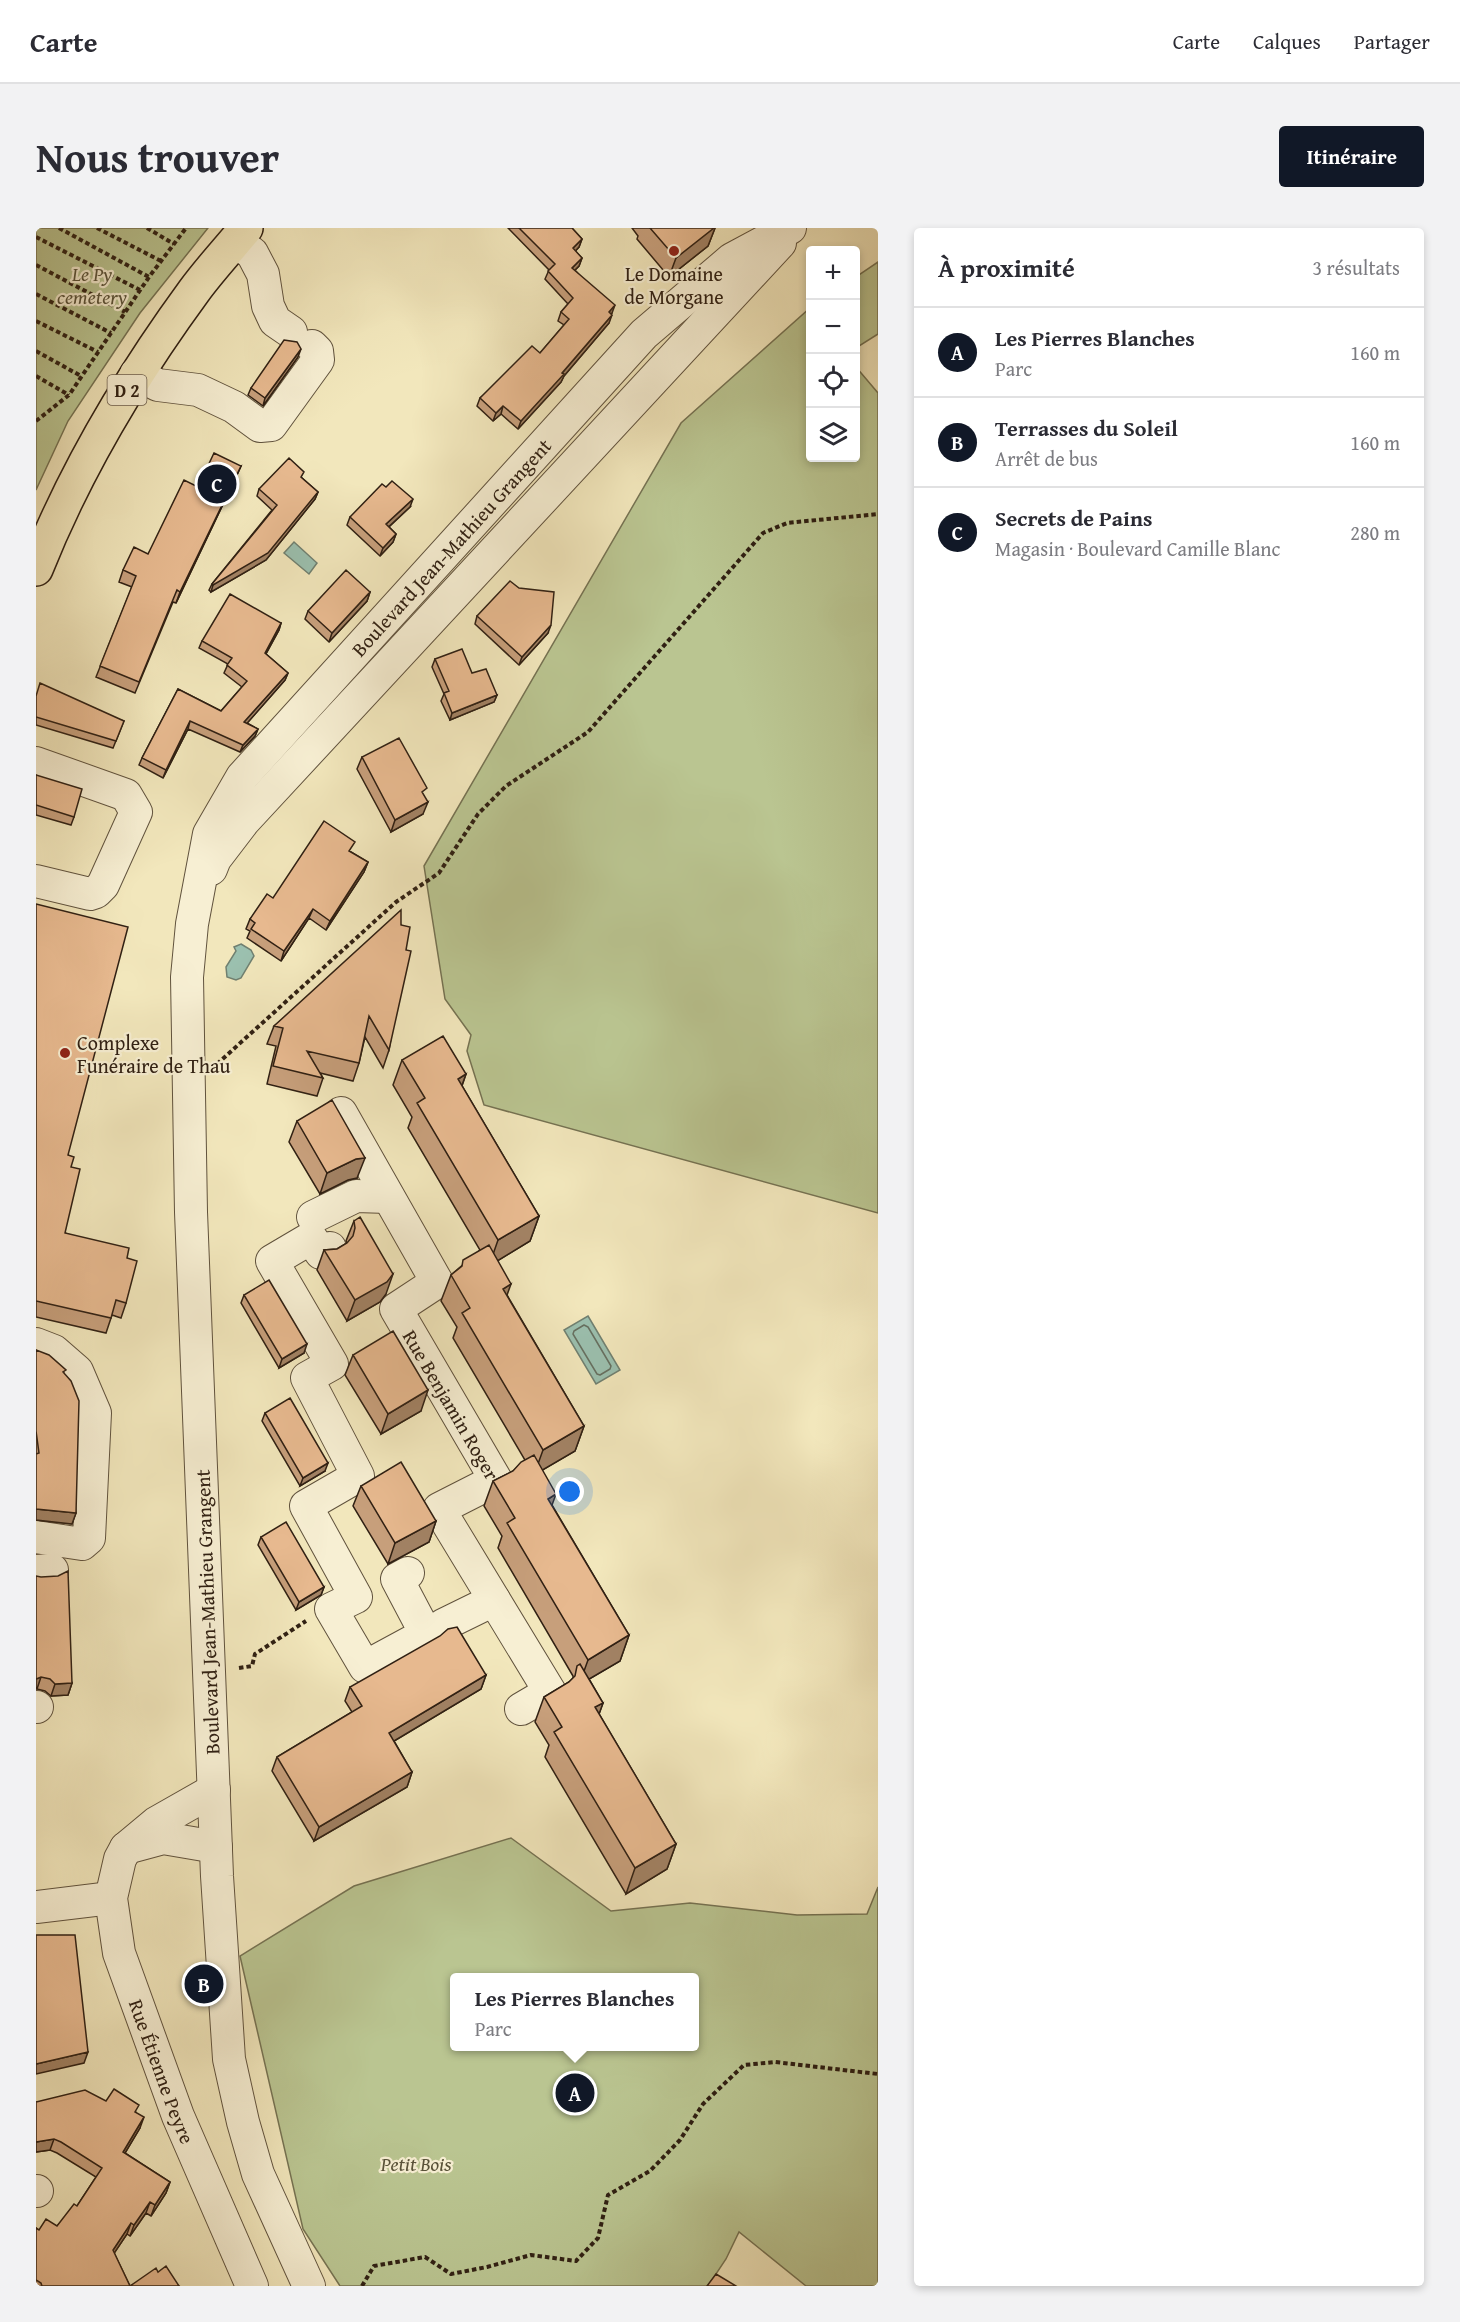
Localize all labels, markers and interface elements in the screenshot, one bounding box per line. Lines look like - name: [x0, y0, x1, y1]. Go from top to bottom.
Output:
- text: Carte: [30, 21, 97, 62]
- text: Carte: [1173, 26, 1220, 57]
- text: Calques: [1253, 26, 1321, 57]
- text: Partager: [1354, 26, 1430, 57]
- text: Nous trouver: [36, 126, 279, 187]
- button: Itinéraire: [1279, 126, 1424, 187]
- marker: Le Domaine de Morgane: [667, 244, 681, 258]
- map controls: [806, 246, 860, 462]
- button: +: [806, 246, 860, 300]
- text: À proximité: [938, 248, 1075, 287]
- text: 3 résultats: [1312, 253, 1400, 282]
- park label: Le Py cemetery: [57, 259, 127, 311]
- place label: Le Domaine de Morgane: [624, 259, 724, 311]
- button: −: [806, 300, 860, 354]
- text: Les Pierres Blanches: [995, 322, 1195, 354]
- text: A: [951, 338, 964, 367]
- text: 160 m: [1350, 338, 1400, 367]
- button: locate: [806, 354, 860, 408]
- text: Parc: [995, 354, 1032, 383]
- road number: D 2: [108, 375, 146, 405]
- button: layers: [806, 408, 860, 462]
- text: Terrasses du Soleil: [995, 412, 1178, 444]
- text: B: [951, 428, 964, 457]
- text: 160 m: [1350, 428, 1400, 457]
- street label: Boulevard Jean-Mathieu Grangent: [344, 432, 557, 662]
- text: Arrêt de bus: [995, 444, 1098, 473]
- pin: C: [198, 462, 237, 506]
- text: Secrets de Pains: [995, 502, 1152, 534]
- text: C: [952, 518, 963, 547]
- text: 280 m: [1350, 518, 1400, 547]
- text: Magasin · Boulevard Camille Blanc: [995, 534, 1280, 563]
- place label: Complexe Funéraire de Thau: [77, 1028, 230, 1080]
- marker: Complexe Funéraire de Thau: [58, 1046, 72, 1060]
- street label: Rue Benjamin Roger: [396, 1324, 507, 1485]
- street label: Boulevard Jean-Mathieu Grangent: [188, 1469, 226, 1755]
- your location: [555, 1477, 584, 1506]
- pin: B: [184, 1962, 224, 2006]
- popup: [450, 1973, 699, 2051]
- text: Les Pierres Blanches: [475, 1982, 674, 2014]
- street label: Rue Étienne Peyre: [122, 1995, 203, 2148]
- text: Parc: [475, 2014, 512, 2043]
- pin: A: [556, 2070, 594, 2116]
- park label: Petit Bois: [380, 2149, 452, 2178]

